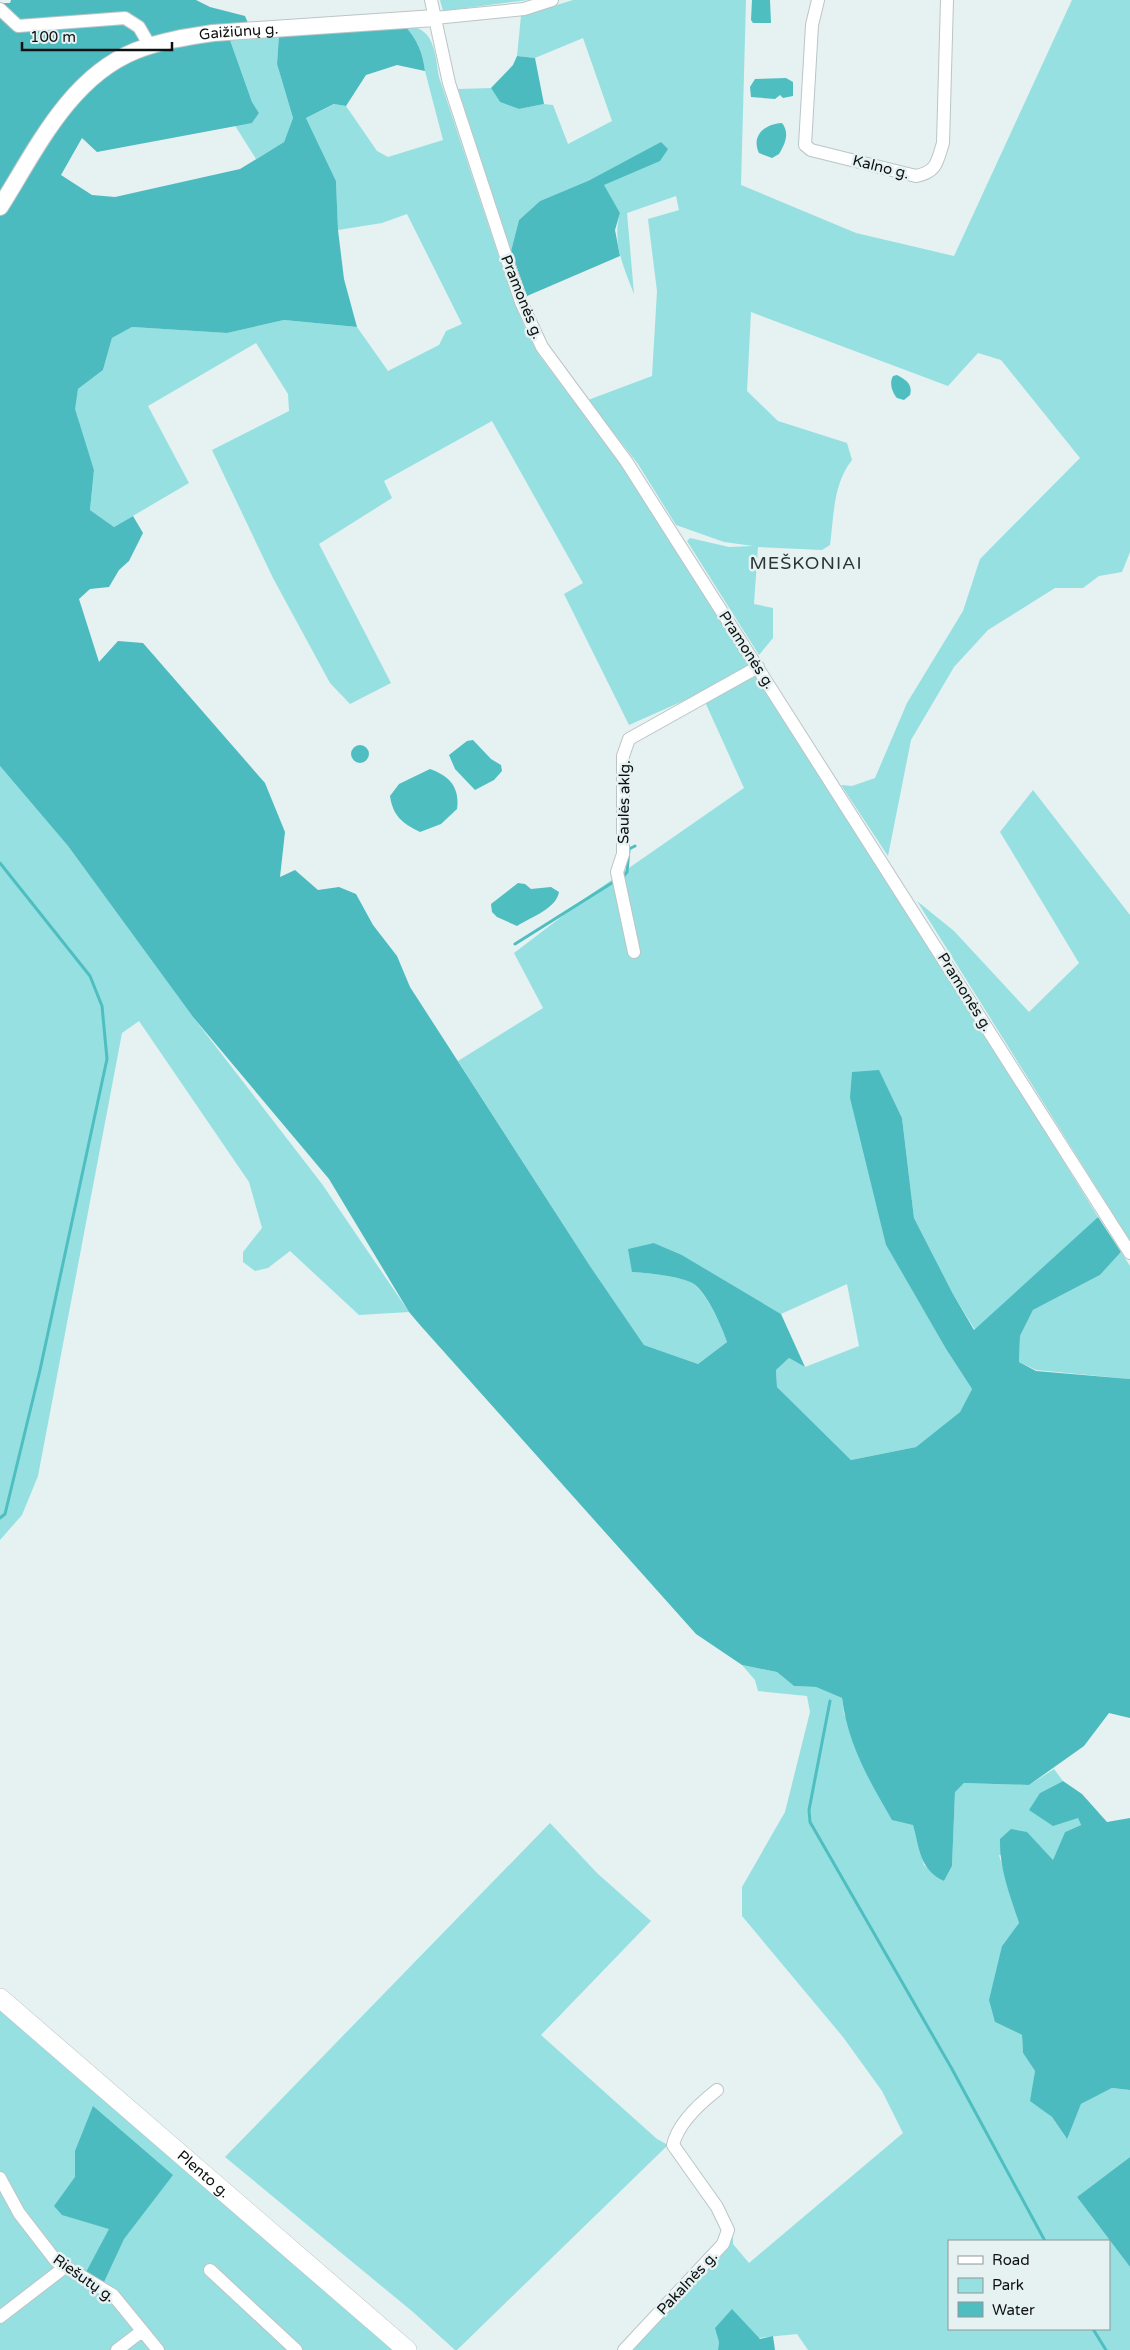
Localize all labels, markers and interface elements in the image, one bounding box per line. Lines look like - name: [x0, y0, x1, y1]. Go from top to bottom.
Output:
- scale bar: [22, 20, 172, 52]
- street label: Gaižiūnų g.: [198, 20, 279, 44]
- text: 100 m: [30, 28, 76, 46]
- street label: Kalno g.: [851, 151, 911, 183]
- street label: Pramonės g.: [497, 252, 547, 342]
- district label: MEŠKONIAI: [749, 552, 863, 574]
- street label: Pramonės g.: [715, 608, 779, 692]
- street label: Saulės aklg.: [614, 760, 634, 844]
- street label: Pramonės g.: [934, 949, 996, 1035]
- street label: Plento g.: [174, 2146, 233, 2201]
- legend: [948, 2240, 1110, 2330]
- street label: Pakalnės g.: [653, 2247, 721, 2319]
- street label: Riešutų g.: [50, 2250, 118, 2306]
- text: Road: [992, 2251, 1030, 2269]
- text: Park: [992, 2276, 1024, 2294]
- text: Water: [992, 2301, 1035, 2319]

